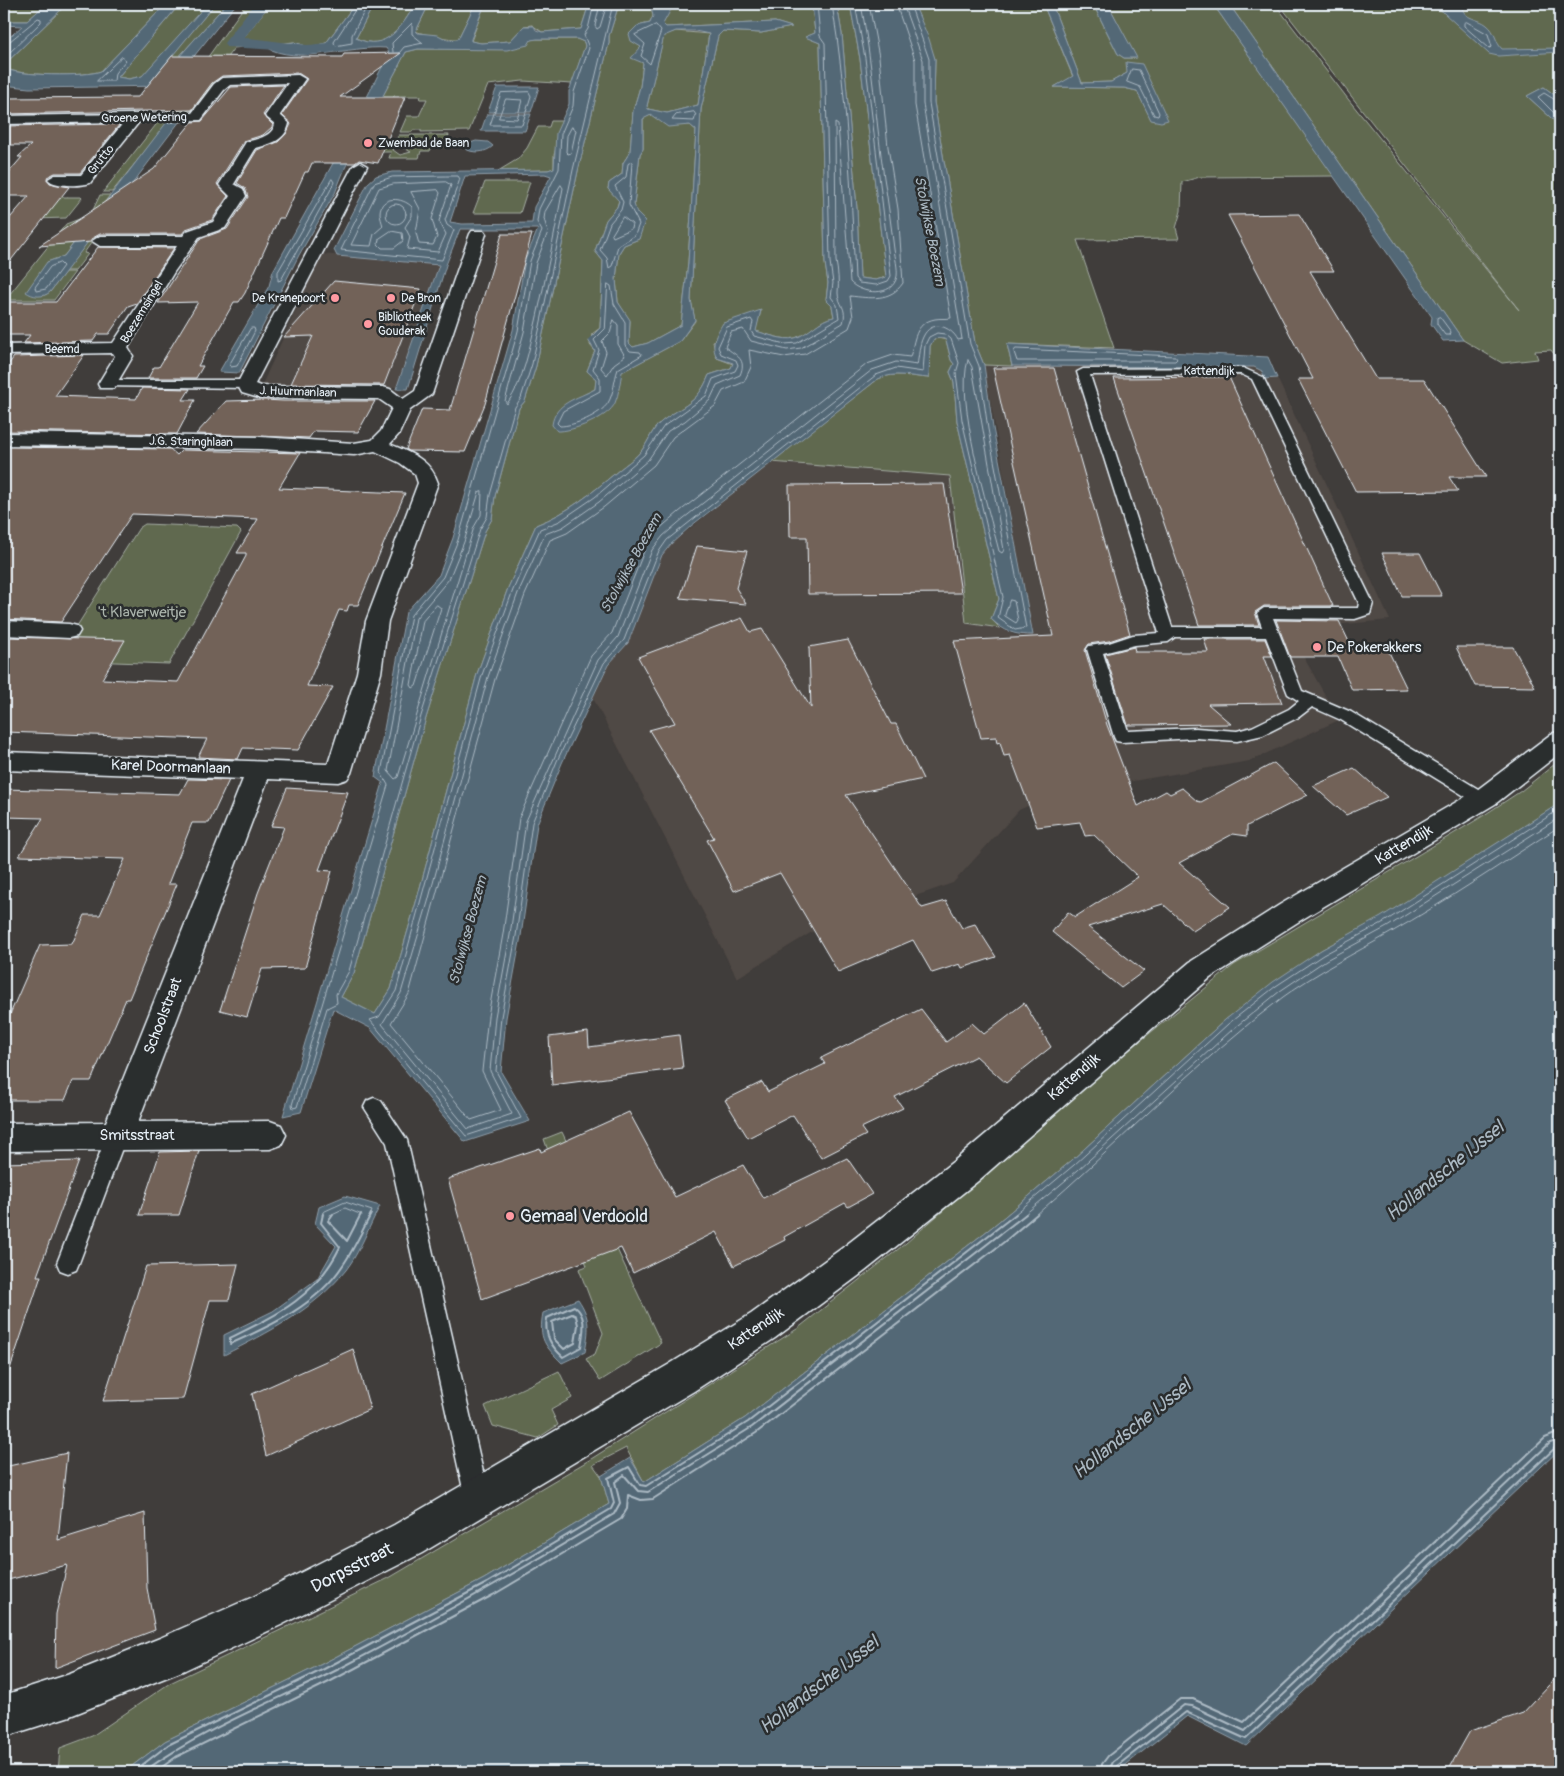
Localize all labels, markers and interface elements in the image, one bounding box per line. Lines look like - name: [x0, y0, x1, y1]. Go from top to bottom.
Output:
- street label: Groene Wetering: [101, 110, 187, 126]
- place label: Zwembad de Baan: [378, 136, 469, 151]
- marker: Zwembad de Baan: [362, 137, 374, 149]
- street label: Grutto: [84, 141, 118, 178]
- water label: Stolwijkse Boezem: [911, 175, 949, 289]
- street label: Boezemsingel: [117, 278, 167, 346]
- place label: De Kranepoort: [252, 291, 325, 306]
- place label: De Bron: [401, 291, 441, 306]
- marker: De Kranepoort: [329, 292, 341, 304]
- marker: De Bron: [385, 292, 397, 304]
- place label: Bibliotheek Gouderak: [378, 310, 432, 339]
- marker: Bibliotheek Gouderak: [362, 318, 374, 330]
- street label: Beemd: [44, 342, 80, 357]
- street label: Kattendijk: [1184, 364, 1234, 379]
- street label: J. Huurmanlaan: [259, 383, 337, 401]
- street label: J.G. Staringhlaan: [149, 434, 233, 450]
- water label: Stolwijkse Boezem: [597, 509, 666, 616]
- park label: 't Klaverweitje: [98, 603, 187, 622]
- place label: De Pokerakkers: [1327, 638, 1422, 657]
- marker: De Pokerakkers: [1311, 641, 1323, 653]
- street label: Karel Doormanlaan: [111, 755, 231, 779]
- street label: Kattendijk: [1372, 820, 1437, 870]
- water label: Stolwijkse Boezem: [445, 873, 491, 986]
- street label: Schoolstraat: [140, 974, 187, 1057]
- street label: Kattendijk: [1044, 1048, 1105, 1105]
- water label: Hollandsche IJssel: [1381, 1114, 1511, 1226]
- street label: Smitsstraat: [99, 1126, 176, 1145]
- place label: Gemaal Verdoold: [520, 1205, 648, 1228]
- marker: Gemaal Verdoold: [504, 1210, 516, 1222]
- street label: Kattendijk: [724, 1303, 788, 1355]
- water label: Hollandsche IJssel: [1068, 1372, 1198, 1484]
- street label: Dorpsstraat: [307, 1537, 398, 1598]
- water label: Hollandsche IJssel: [754, 1629, 886, 1739]

